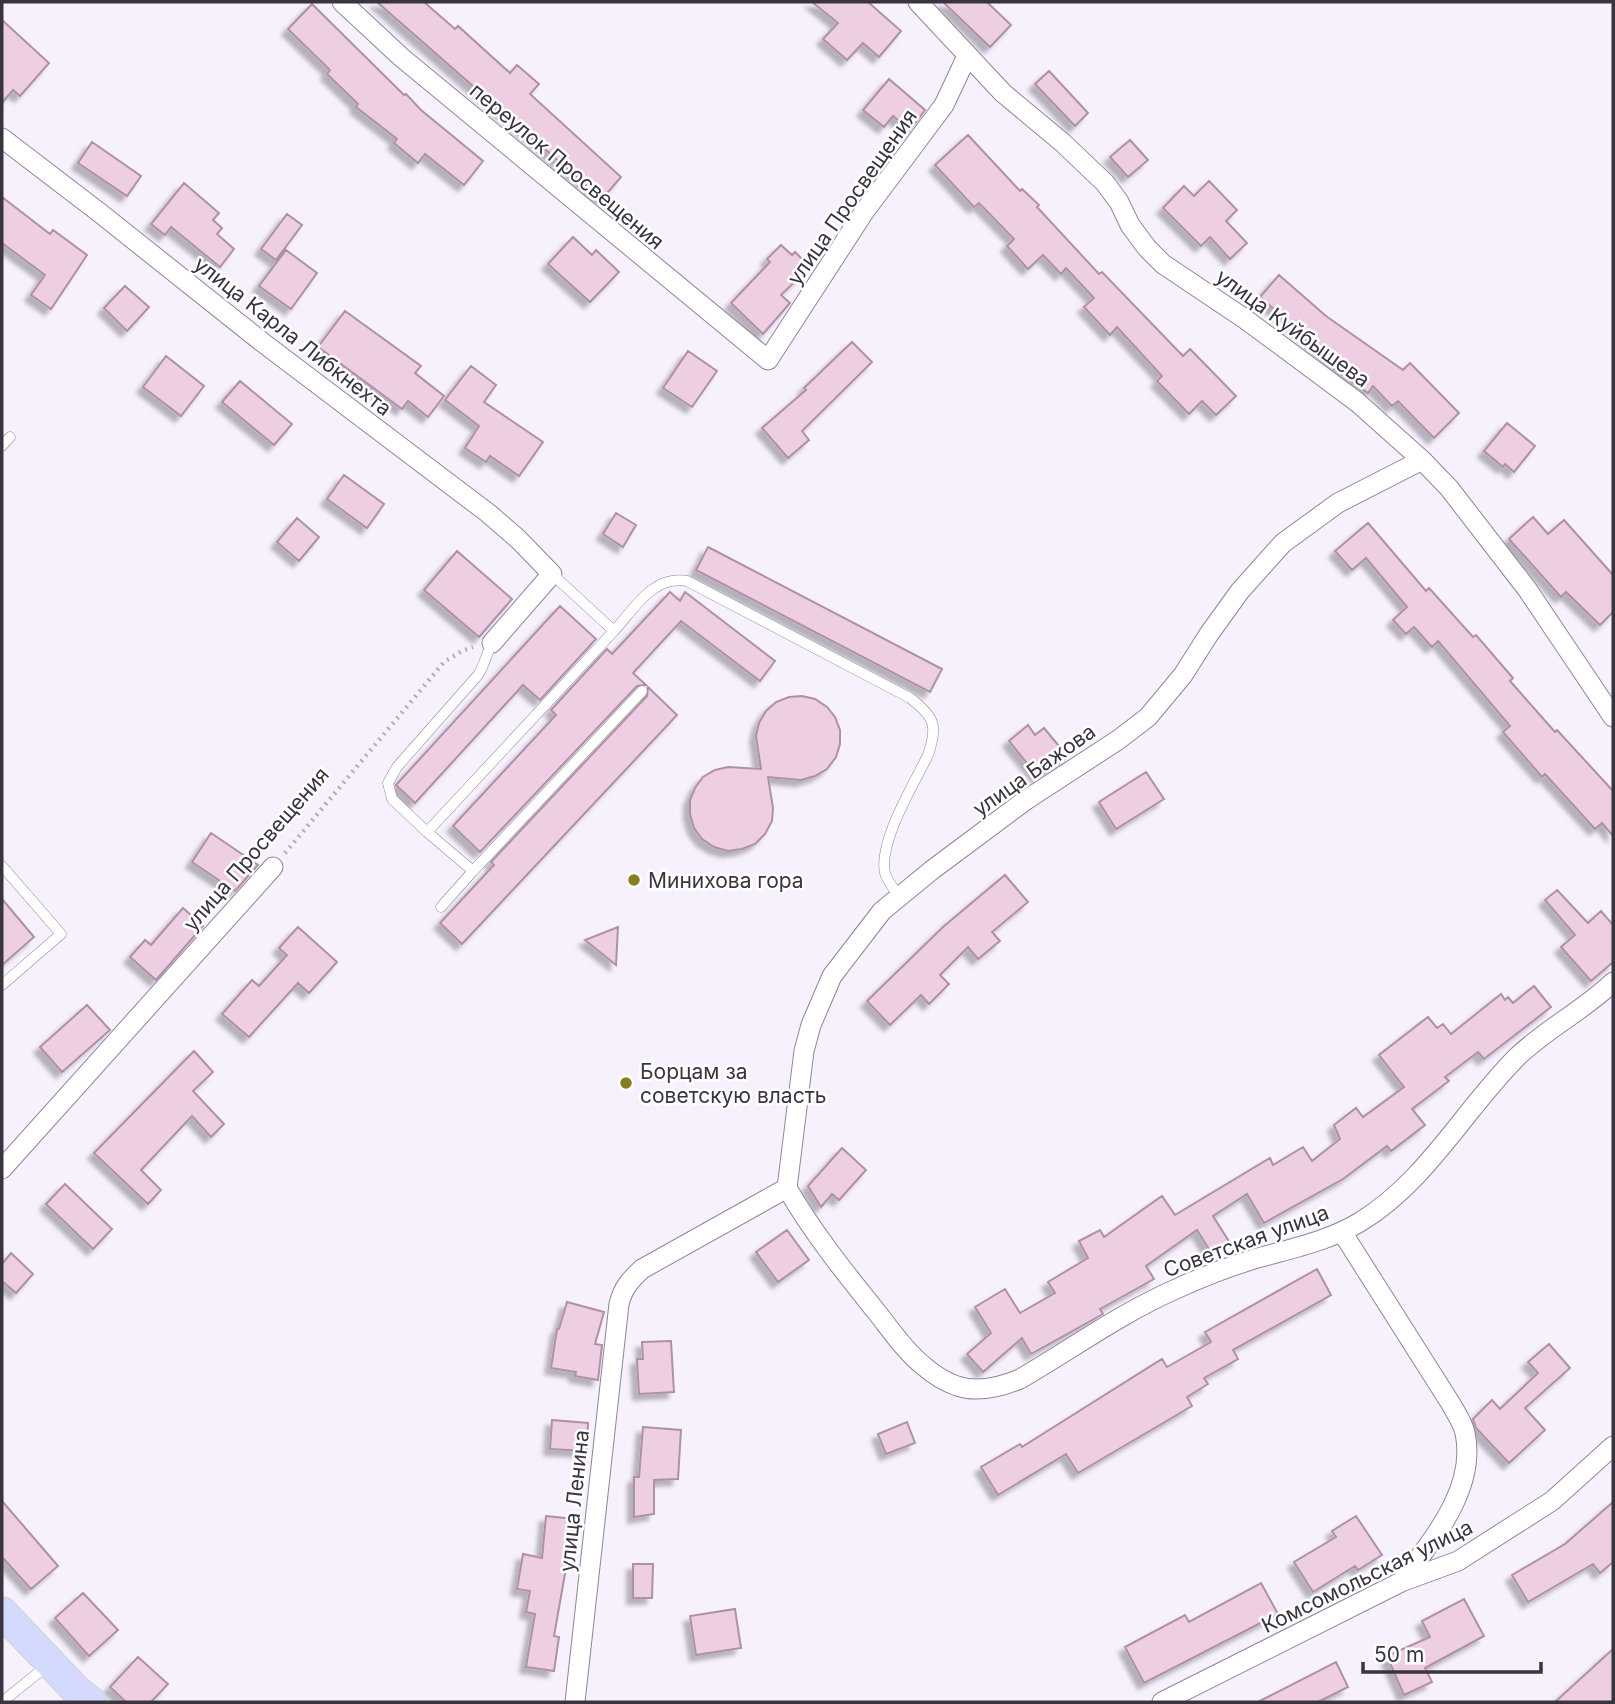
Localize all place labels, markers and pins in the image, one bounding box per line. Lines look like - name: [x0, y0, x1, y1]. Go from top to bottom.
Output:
- place label: Минихова гора: [648, 868, 804, 893]
- marker: Минихова гора: [626, 872, 642, 888]
- place label: Борцам за советскую власть: [640, 1059, 827, 1108]
- marker: Борцам за советскую власть: [618, 1075, 634, 1091]

